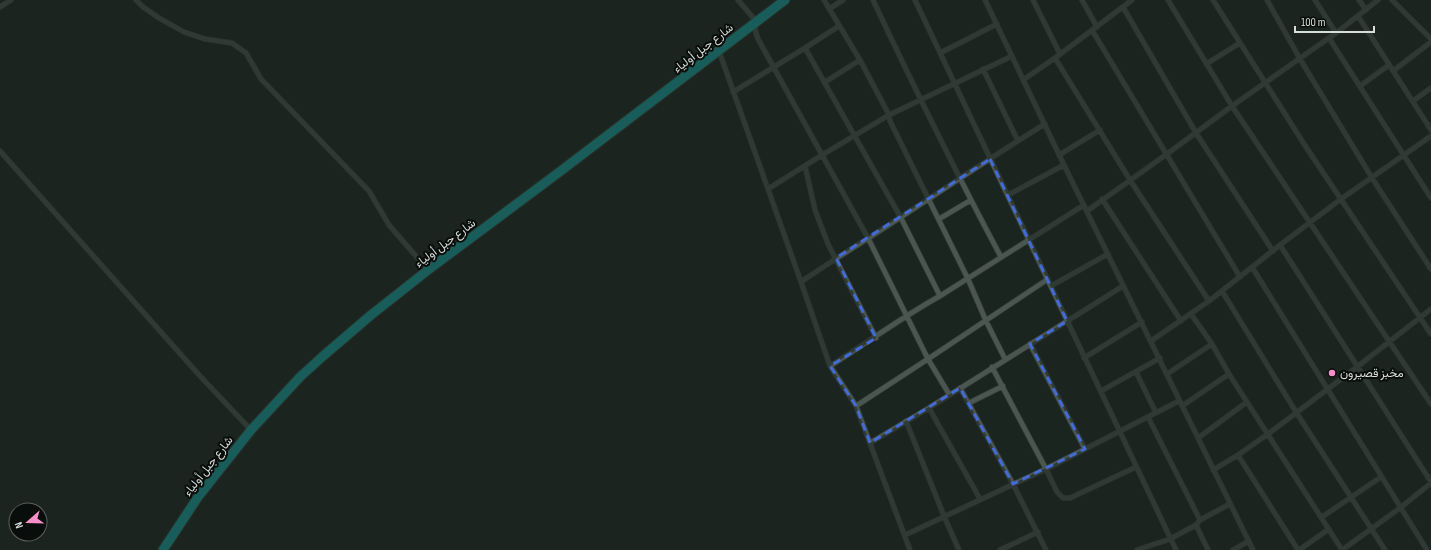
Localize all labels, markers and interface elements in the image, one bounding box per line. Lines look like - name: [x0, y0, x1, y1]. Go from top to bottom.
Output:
- scale bar: [1295, 8, 1374, 34]
- text: 100 m: [1301, 15, 1326, 30]
- street label: شارع جبل أولياء: [670, 20, 737, 77]
- street label: شارع جبل أولياء: [412, 216, 479, 272]
- place label: مخبز قصيرون: [1340, 366, 1404, 381]
- marker: مخبز قصيرون: [1327, 368, 1337, 378]
- street label: شارع جبل أولياء: [180, 433, 237, 500]
- north arrow: [8, 502, 48, 542]
- text: N: [12, 520, 26, 530]

